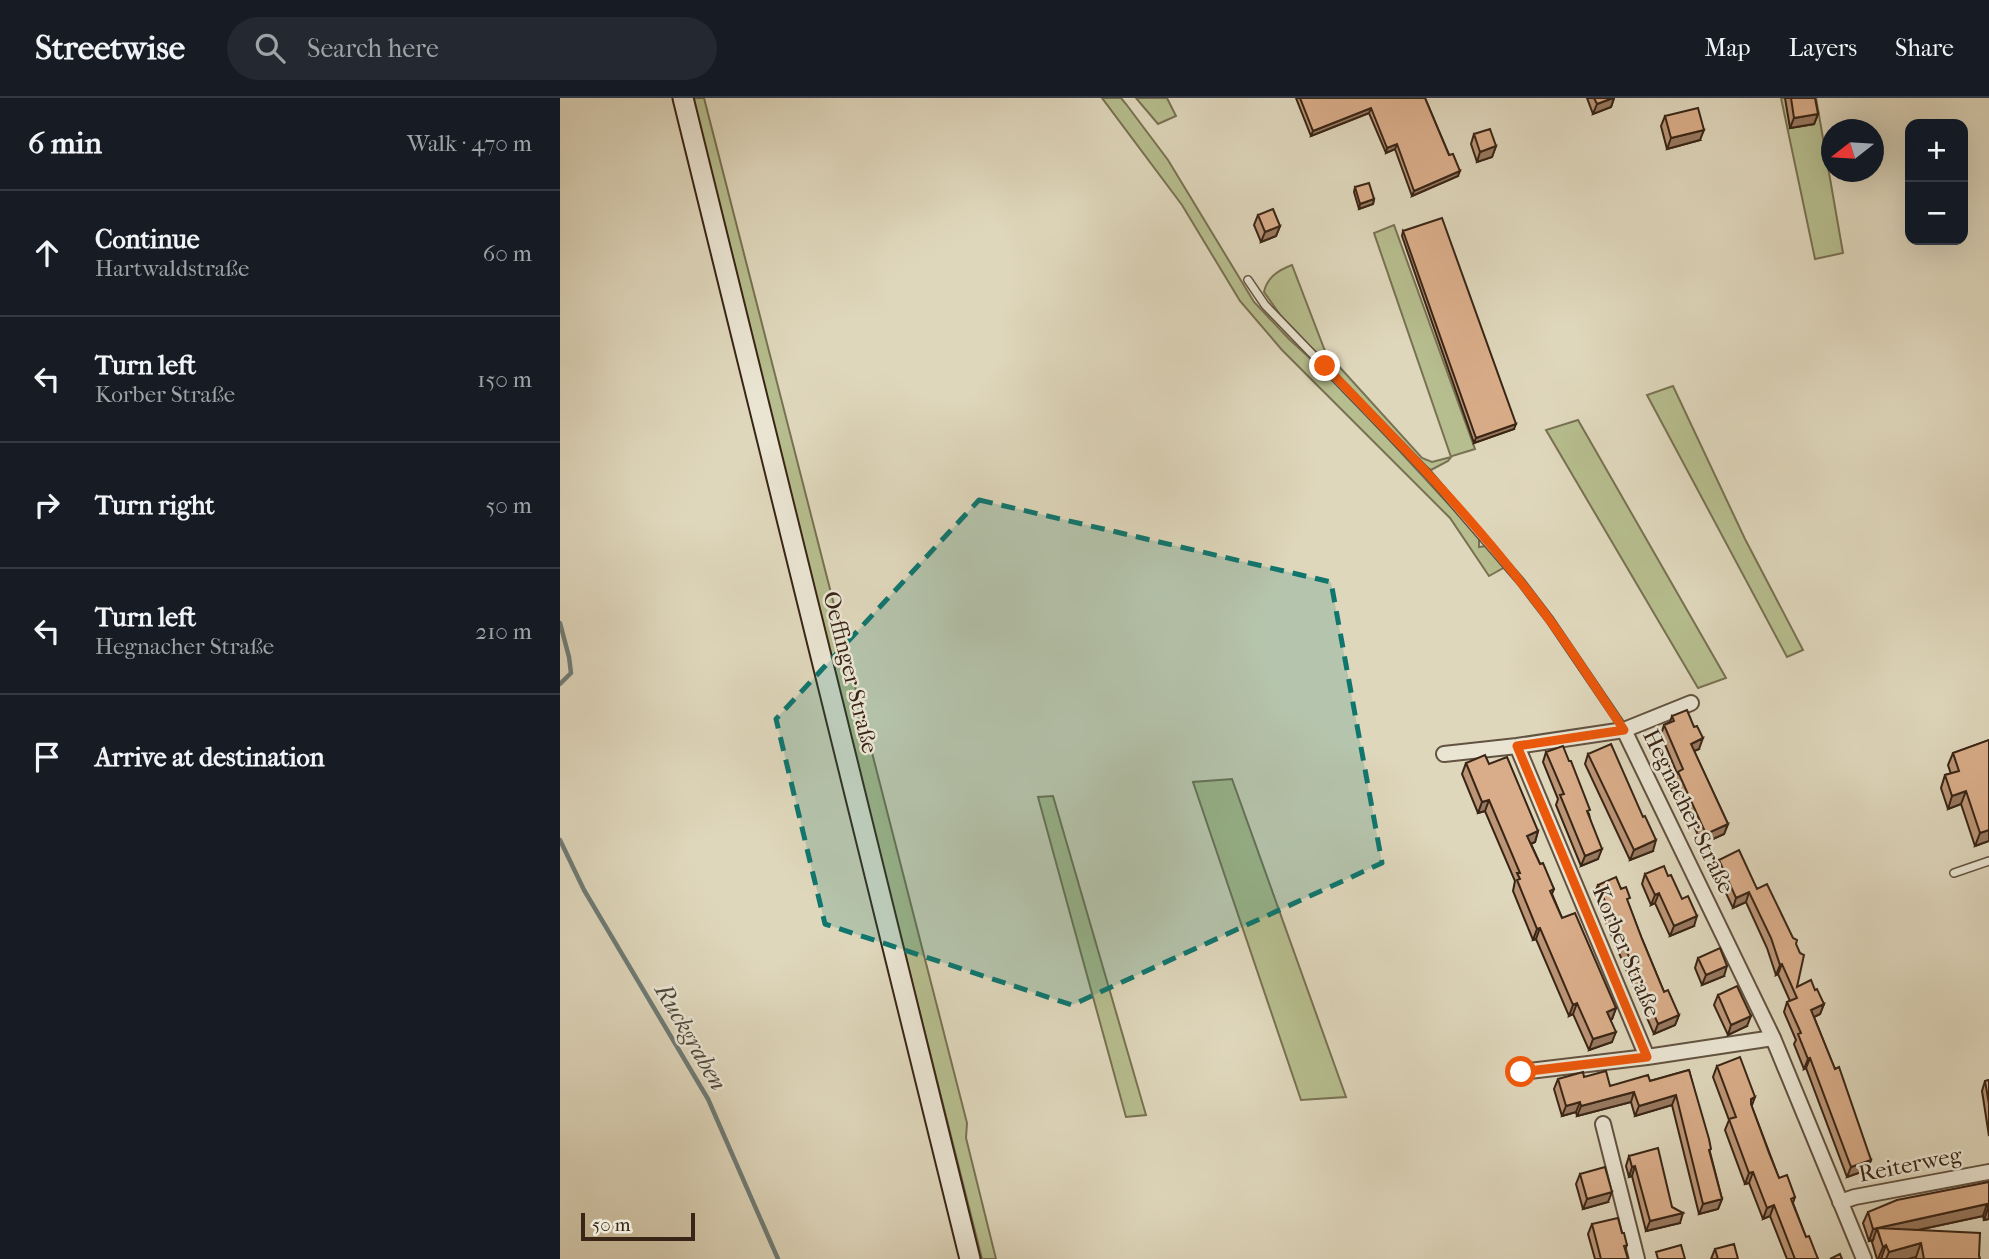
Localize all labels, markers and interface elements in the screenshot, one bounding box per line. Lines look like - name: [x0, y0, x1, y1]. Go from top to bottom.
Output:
- search box: [227, 17, 717, 80]
- text: Streetwise: [35, 29, 185, 68]
- icon: search: [251, 29, 289, 67]
- text: Search here: [307, 33, 439, 64]
- text: Map: [1705, 34, 1751, 62]
- text: Layers: [1789, 34, 1857, 62]
- text: Share: [1895, 34, 1954, 62]
- north arrow: [1821, 119, 1884, 182]
- map controls: [1905, 119, 1968, 245]
- button: +: [1905, 119, 1968, 182]
- text: 6 min: [28, 126, 102, 161]
- text: Walk · 470 m: [407, 130, 532, 157]
- button: −: [1905, 182, 1968, 245]
- text: Continue: [95, 224, 200, 255]
- icon: ahead: [28, 234, 66, 272]
- text: 60 m: [483, 240, 532, 267]
- text: Hartwaldstraße: [95, 255, 249, 282]
- text: Turn left: [95, 350, 196, 381]
- route end: [1309, 350, 1340, 381]
- icon: left: [28, 360, 66, 398]
- text: 150 m: [477, 366, 532, 393]
- text: Korber Straße: [95, 381, 235, 408]
- icon: right: [28, 486, 66, 524]
- text: Turn right: [95, 490, 215, 521]
- text: 50 m: [485, 492, 532, 519]
- street label: Oeffinger Straße: [817, 588, 884, 756]
- text: Turn left: [95, 602, 196, 633]
- icon: left: [28, 612, 66, 650]
- text: 210 m: [475, 618, 532, 645]
- text: Hegnacher Straße: [95, 633, 274, 660]
- street label: Hegnacher Straße: [1637, 725, 1740, 898]
- icon: arrive: [28, 738, 66, 776]
- text: Arrive at destination: [95, 742, 325, 773]
- street label: Korber Straße: [1587, 881, 1666, 1021]
- water label: Ruckgraben: [648, 977, 733, 1095]
- route start: [1505, 1056, 1536, 1087]
- street label: Reiterweg: [1856, 1141, 1965, 1188]
- scale bar: [581, 1210, 695, 1242]
- text: 50 m: [592, 1214, 631, 1236]

